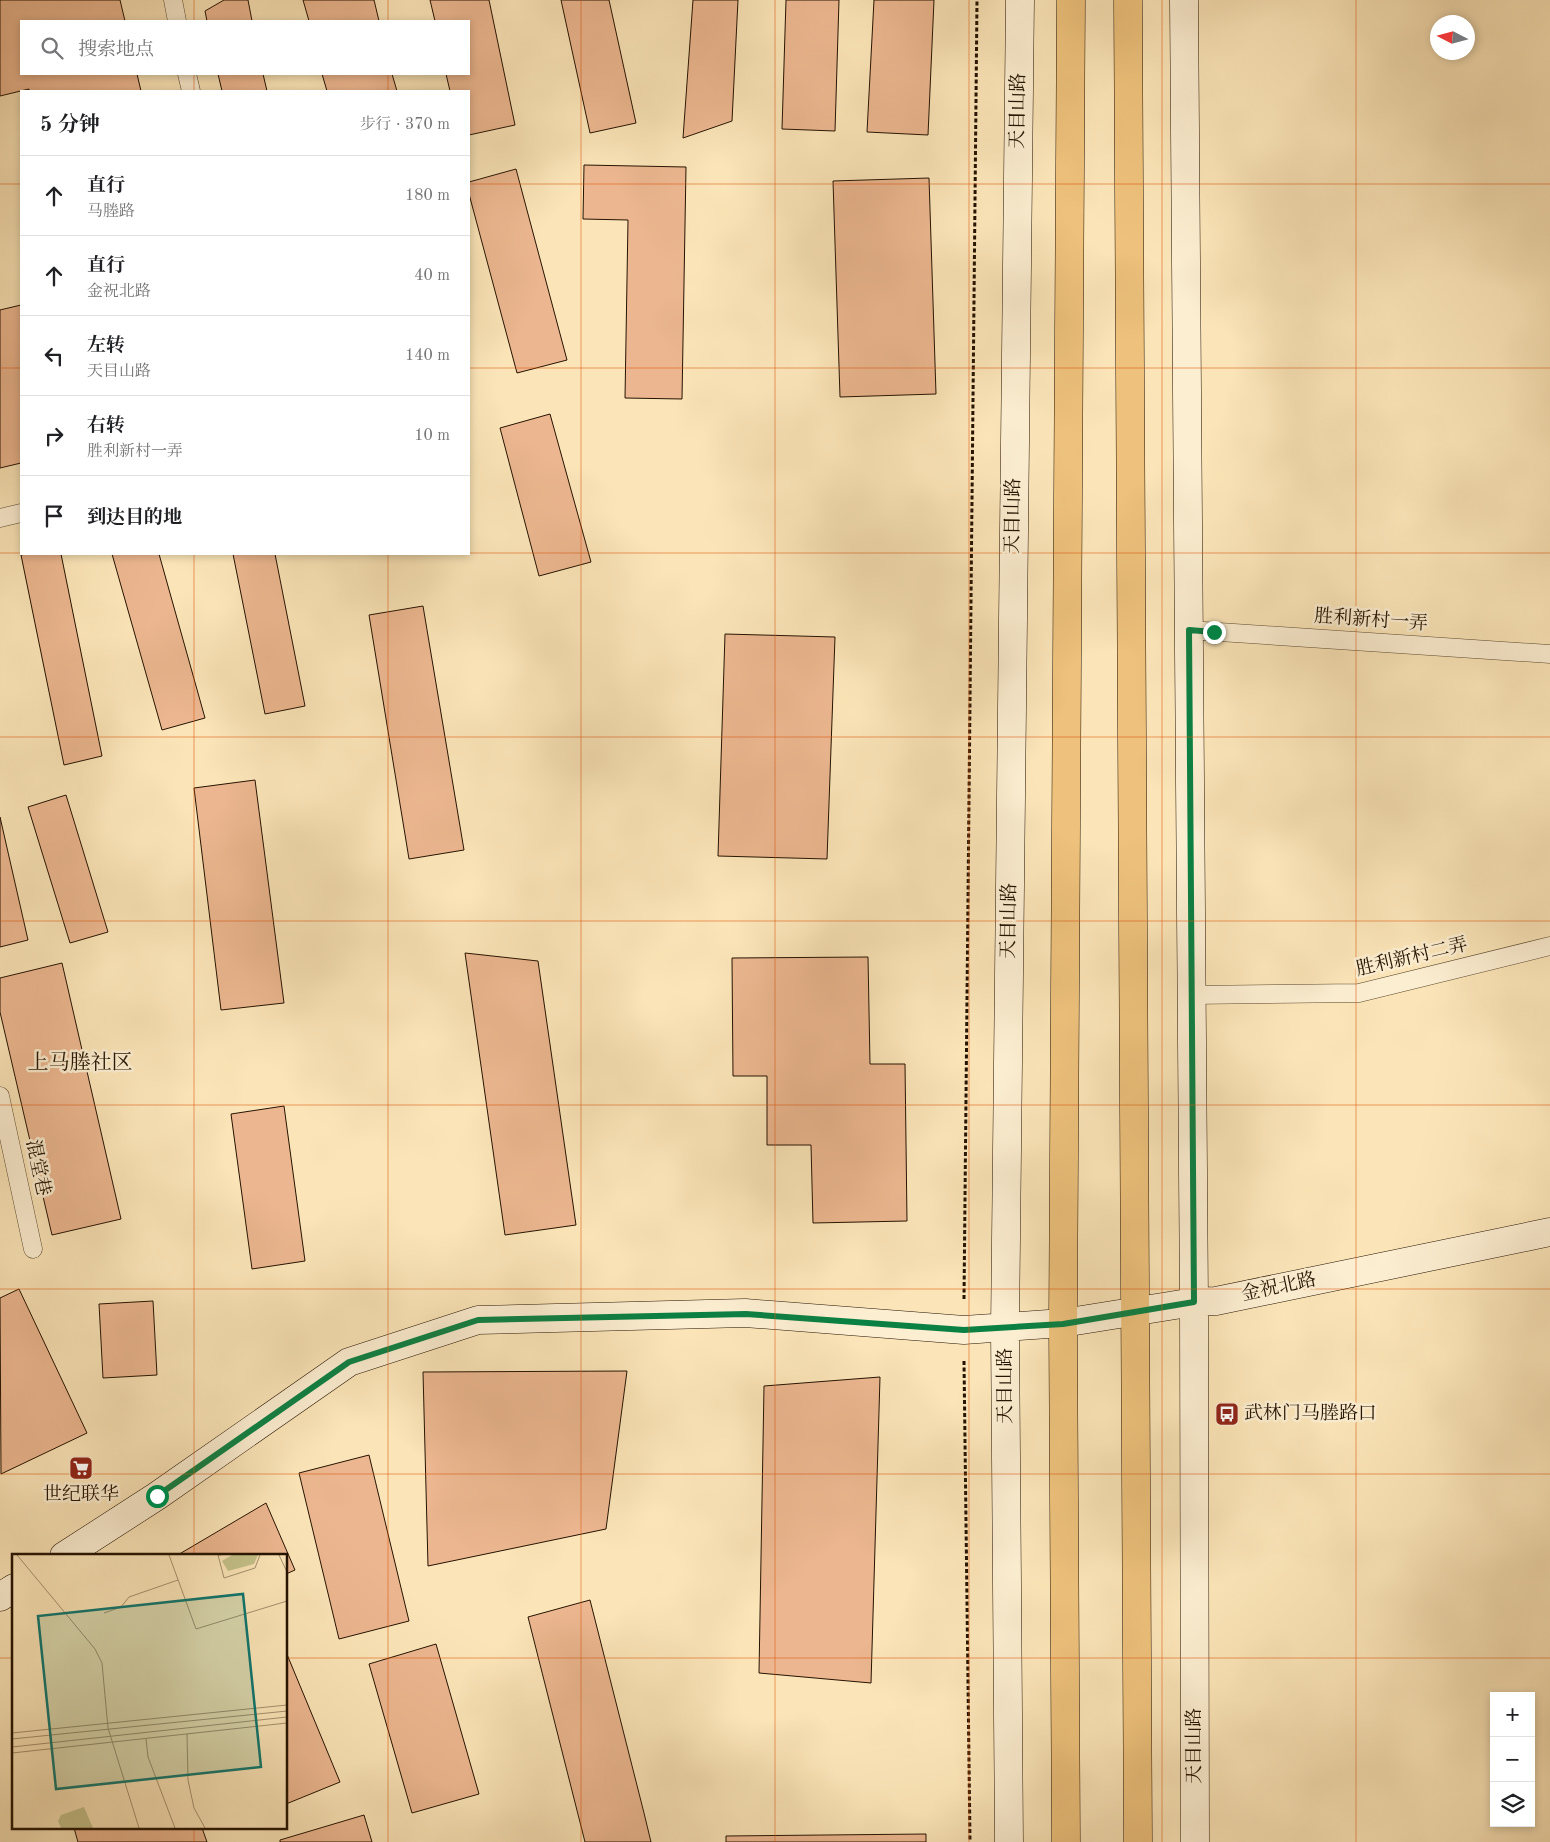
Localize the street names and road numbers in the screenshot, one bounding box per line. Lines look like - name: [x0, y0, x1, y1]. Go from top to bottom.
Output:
- street label: 天目山路: [1007, 73, 1029, 149]
- street label: 天目山路: [1002, 478, 1024, 554]
- street label: 胜利新村一弄: [1313, 606, 1429, 634]
- street label: 天目山路: [998, 883, 1020, 959]
- street label: 胜利新村二弄: [1354, 934, 1470, 980]
- street label: 混堂巷: [22, 1138, 54, 1198]
- street label: 金祝北路: [1239, 1268, 1318, 1305]
- street label: 天目山路: [995, 1348, 1016, 1424]
- street label: 天目山路: [1184, 1708, 1205, 1784]

